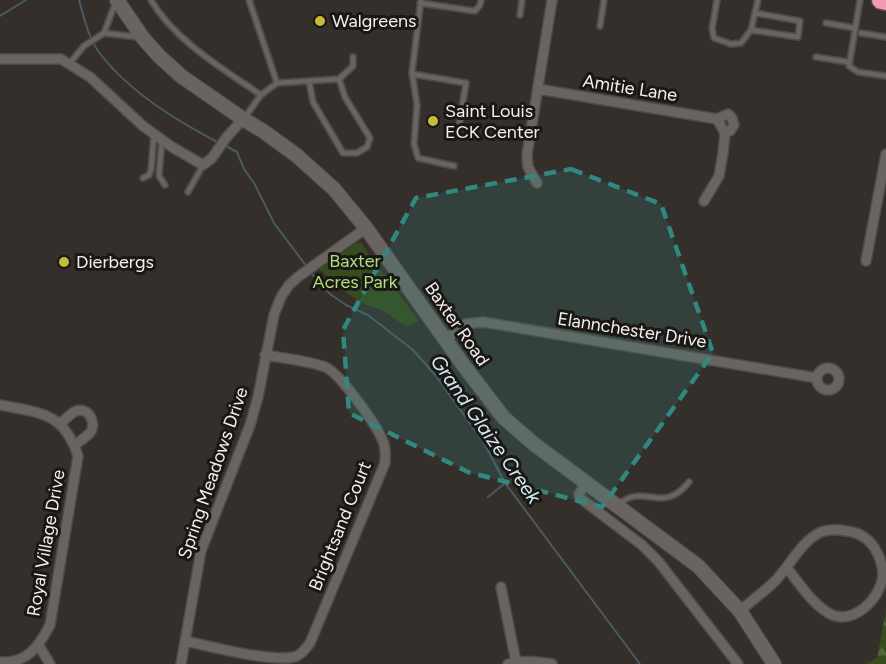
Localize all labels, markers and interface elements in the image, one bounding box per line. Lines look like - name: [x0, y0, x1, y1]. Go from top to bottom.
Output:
- place label: Walgreens: [332, 10, 416, 32]
- marker: Walgreens: [313, 14, 327, 28]
- street label: Amitie Lane: [581, 70, 679, 106]
- place label: Saint Louis ECK Center: [445, 100, 540, 143]
- marker: Saint Louis ECK Center: [426, 114, 440, 128]
- park label: Baxter Acres Park: [313, 250, 398, 293]
- place label: Dierbergs: [76, 251, 154, 273]
- marker: Dierbergs: [57, 255, 71, 269]
- street label: Baxter Road: [420, 278, 494, 370]
- street label: Elannchester Drive: [556, 307, 708, 353]
- water label: Grand Glaize Creek: [426, 350, 547, 509]
- street label: Spring Meadows Drive: [173, 384, 253, 562]
- street label: Brightsand Court: [304, 458, 376, 594]
- street label: Royal Village Drive: [22, 468, 70, 618]

